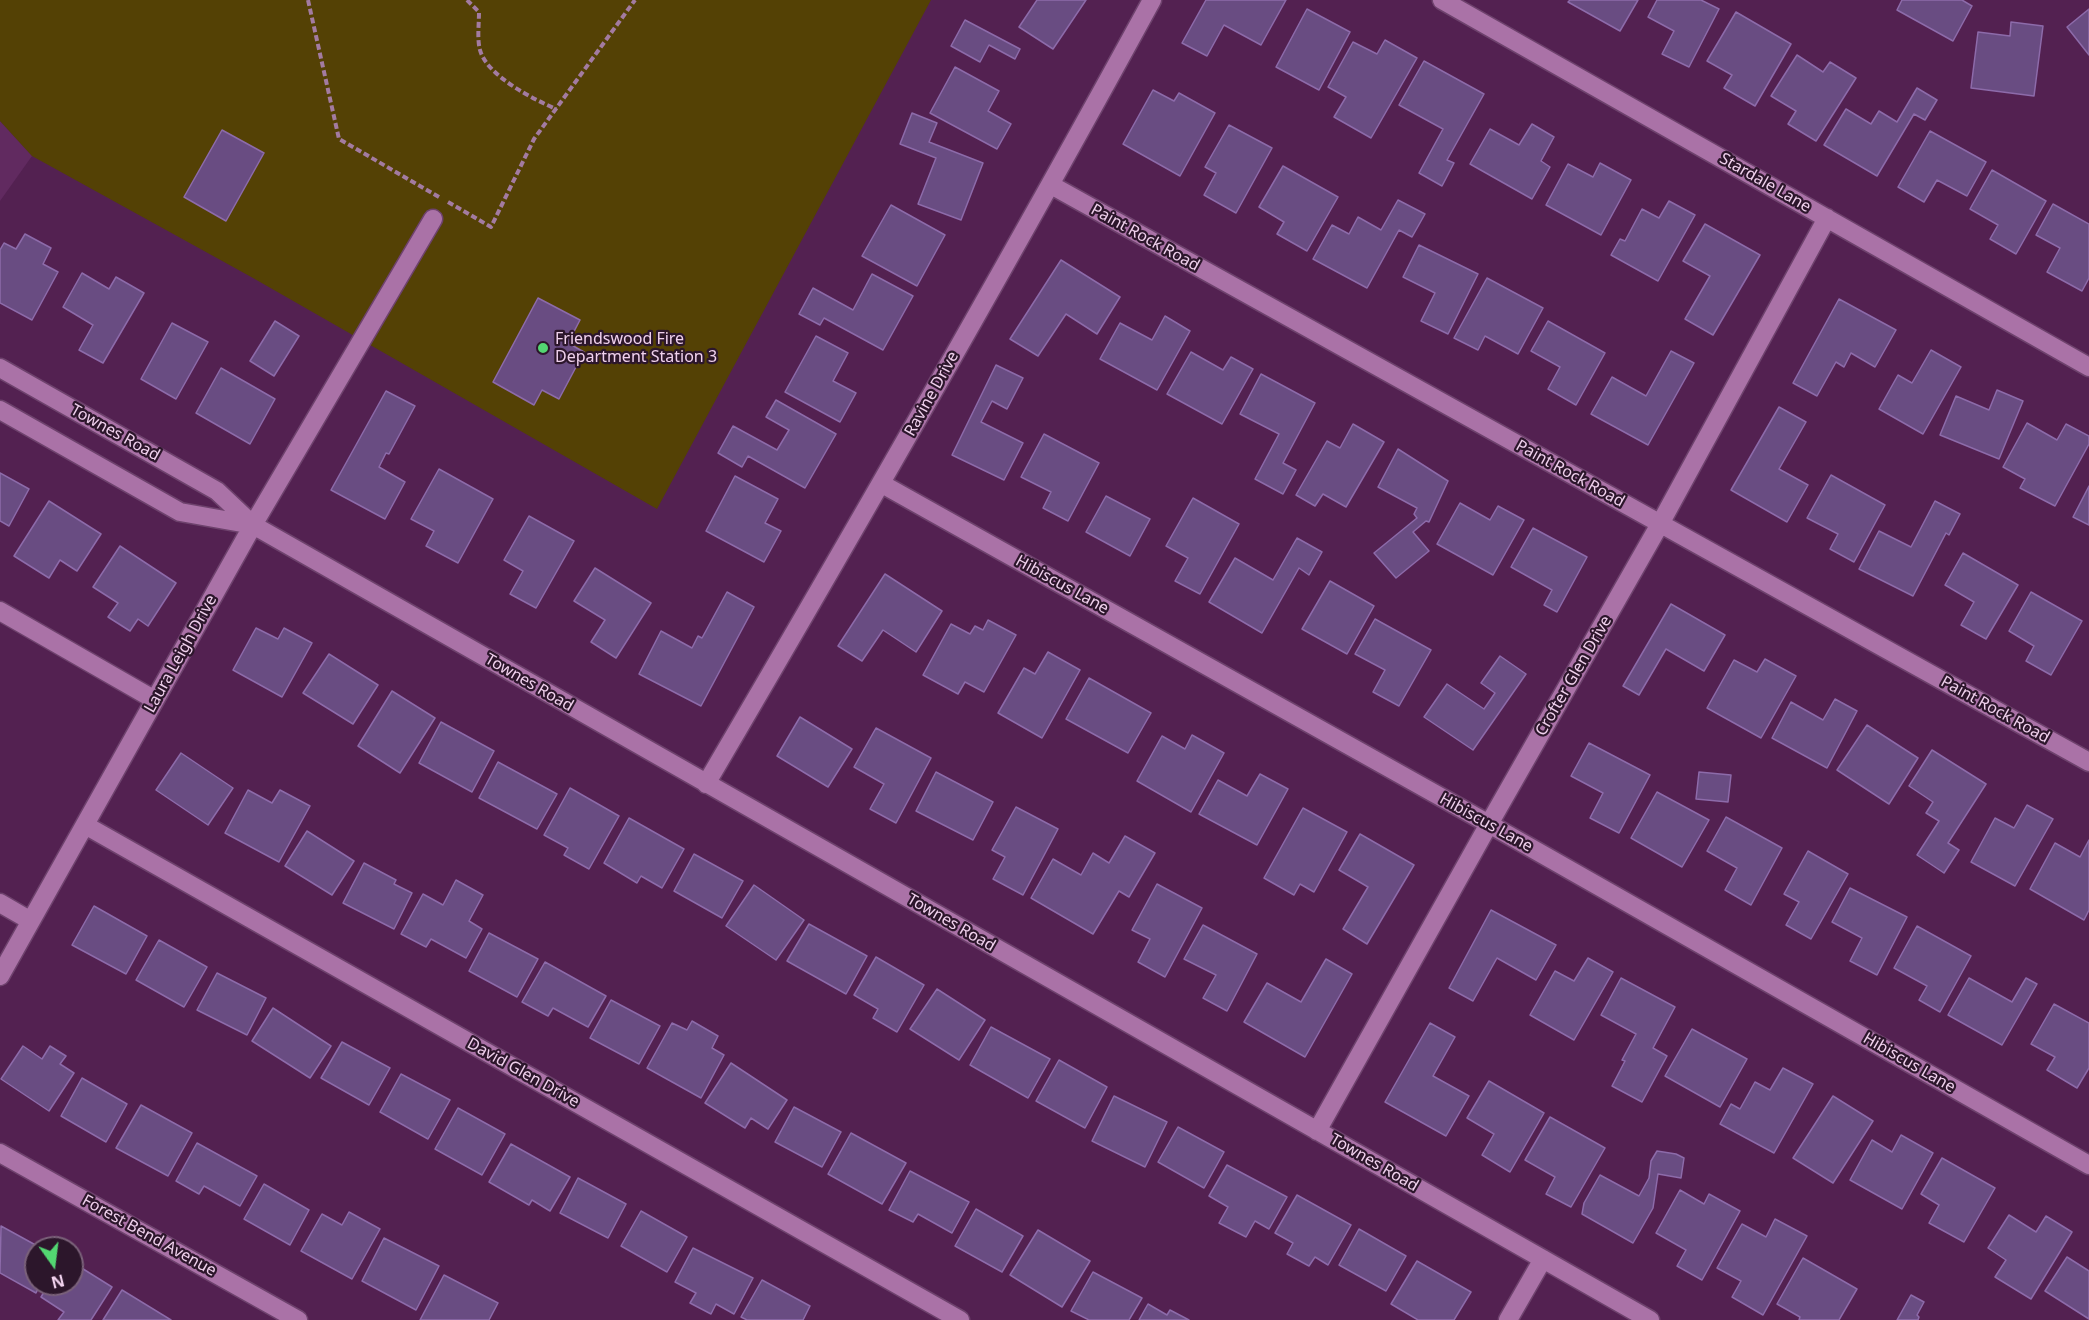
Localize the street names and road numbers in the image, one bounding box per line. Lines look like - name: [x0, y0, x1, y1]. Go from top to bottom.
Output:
- street label: Stardale Lane: [1716, 149, 1814, 217]
- street label: Paint Rock Road: [1087, 200, 1203, 276]
- street label: Ravine Drive: [901, 348, 963, 440]
- street label: Townes Road: [67, 401, 163, 465]
- street label: Paint Rock Road: [1512, 436, 1628, 512]
- street label: Hibiscus Lane: [1012, 552, 1112, 618]
- street label: Laura Leigh Drive: [141, 592, 221, 716]
- street label: Crofter Glen Drive: [1532, 612, 1616, 740]
- street label: Townes Road: [481, 650, 577, 716]
- street label: Paint Rock Road: [1937, 672, 2053, 748]
- street label: Hibiscus Lane: [1436, 790, 1536, 856]
- street label: Townes Road: [903, 890, 999, 956]
- street label: Hibiscus Lane: [1859, 1029, 1959, 1097]
- street label: David Glen Drive: [464, 1034, 582, 1112]
- street label: Townes Road: [1326, 1130, 1422, 1196]
- street label: Forest Bend Avenue: [79, 1191, 219, 1281]

